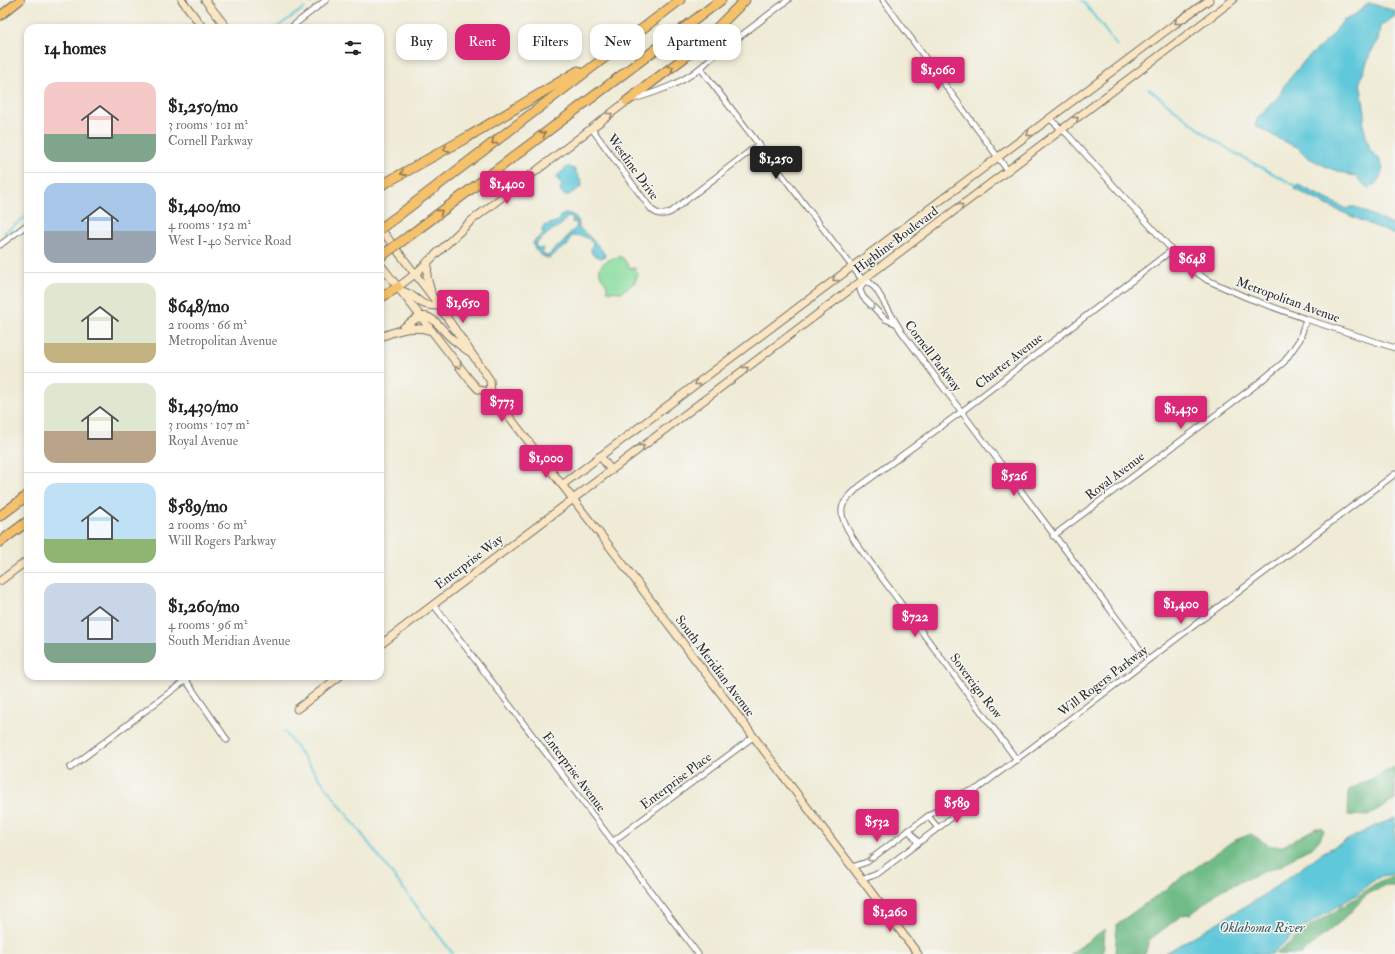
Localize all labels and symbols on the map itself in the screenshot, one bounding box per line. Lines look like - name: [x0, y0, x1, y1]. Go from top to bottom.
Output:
- one-way arrow: [1175, 18, 1182, 25]
- pin: $1,060: [905, 57, 971, 91]
- one-way arrow: [667, 65, 674, 73]
- one-way arrow: [605, 113, 612, 120]
- one-way arrow: [1072, 117, 1079, 124]
- street label: Westline Drive: [603, 130, 663, 204]
- one-way arrow: [1026, 130, 1033, 137]
- one-way arrow: [539, 132, 546, 139]
- one-way arrow: [492, 137, 499, 144]
- one-way arrow: [443, 144, 450, 151]
- pin: $1,250: [743, 146, 809, 180]
- one-way arrow: [400, 168, 408, 175]
- pin: $1,400: [474, 171, 540, 205]
- street label: Highline Boulevard: [851, 203, 942, 277]
- one-way arrow: [957, 204, 964, 211]
- one-way arrow: [435, 210, 442, 217]
- pin: $648: [1168, 246, 1216, 280]
- one-way arrow: [832, 274, 839, 281]
- street label: Metropolitan Avenue: [1234, 274, 1343, 327]
- pin: $1,650: [430, 290, 496, 324]
- one-way arrow: [867, 302, 874, 309]
- street label: Cornell Parkway: [900, 317, 965, 395]
- street label: Charter Avenue: [972, 329, 1046, 392]
- one-way arrow: [455, 361, 462, 368]
- one-way arrow: [741, 366, 748, 373]
- one-way arrow: [695, 378, 702, 385]
- pin: $773: [478, 389, 526, 423]
- pin: $1,430: [1148, 396, 1214, 430]
- pin: $1,000: [513, 445, 579, 479]
- one-way arrow: [637, 445, 644, 452]
- street label: Royal Avenue: [1082, 448, 1149, 504]
- pin: $526: [990, 463, 1038, 497]
- street label: Enterprise Way: [432, 531, 507, 594]
- pin: $1,400: [1148, 591, 1214, 625]
- pin: $722: [891, 604, 939, 638]
- street label: South Meridian Avenue: [672, 612, 759, 720]
- street label: Will Rogers Parkway: [1054, 642, 1152, 721]
- street label: Sovereign Row: [946, 650, 1006, 722]
- street label: Enterprise Avenue: [538, 729, 609, 816]
- street label: Enterprise Place: [637, 749, 716, 814]
- pin: $589: [933, 790, 981, 824]
- pin: $532: [853, 809, 901, 843]
- one-way arrow: [867, 854, 874, 862]
- pin: $1,260: [857, 899, 923, 933]
- water label: Oklahoma River: [1219, 919, 1306, 936]

